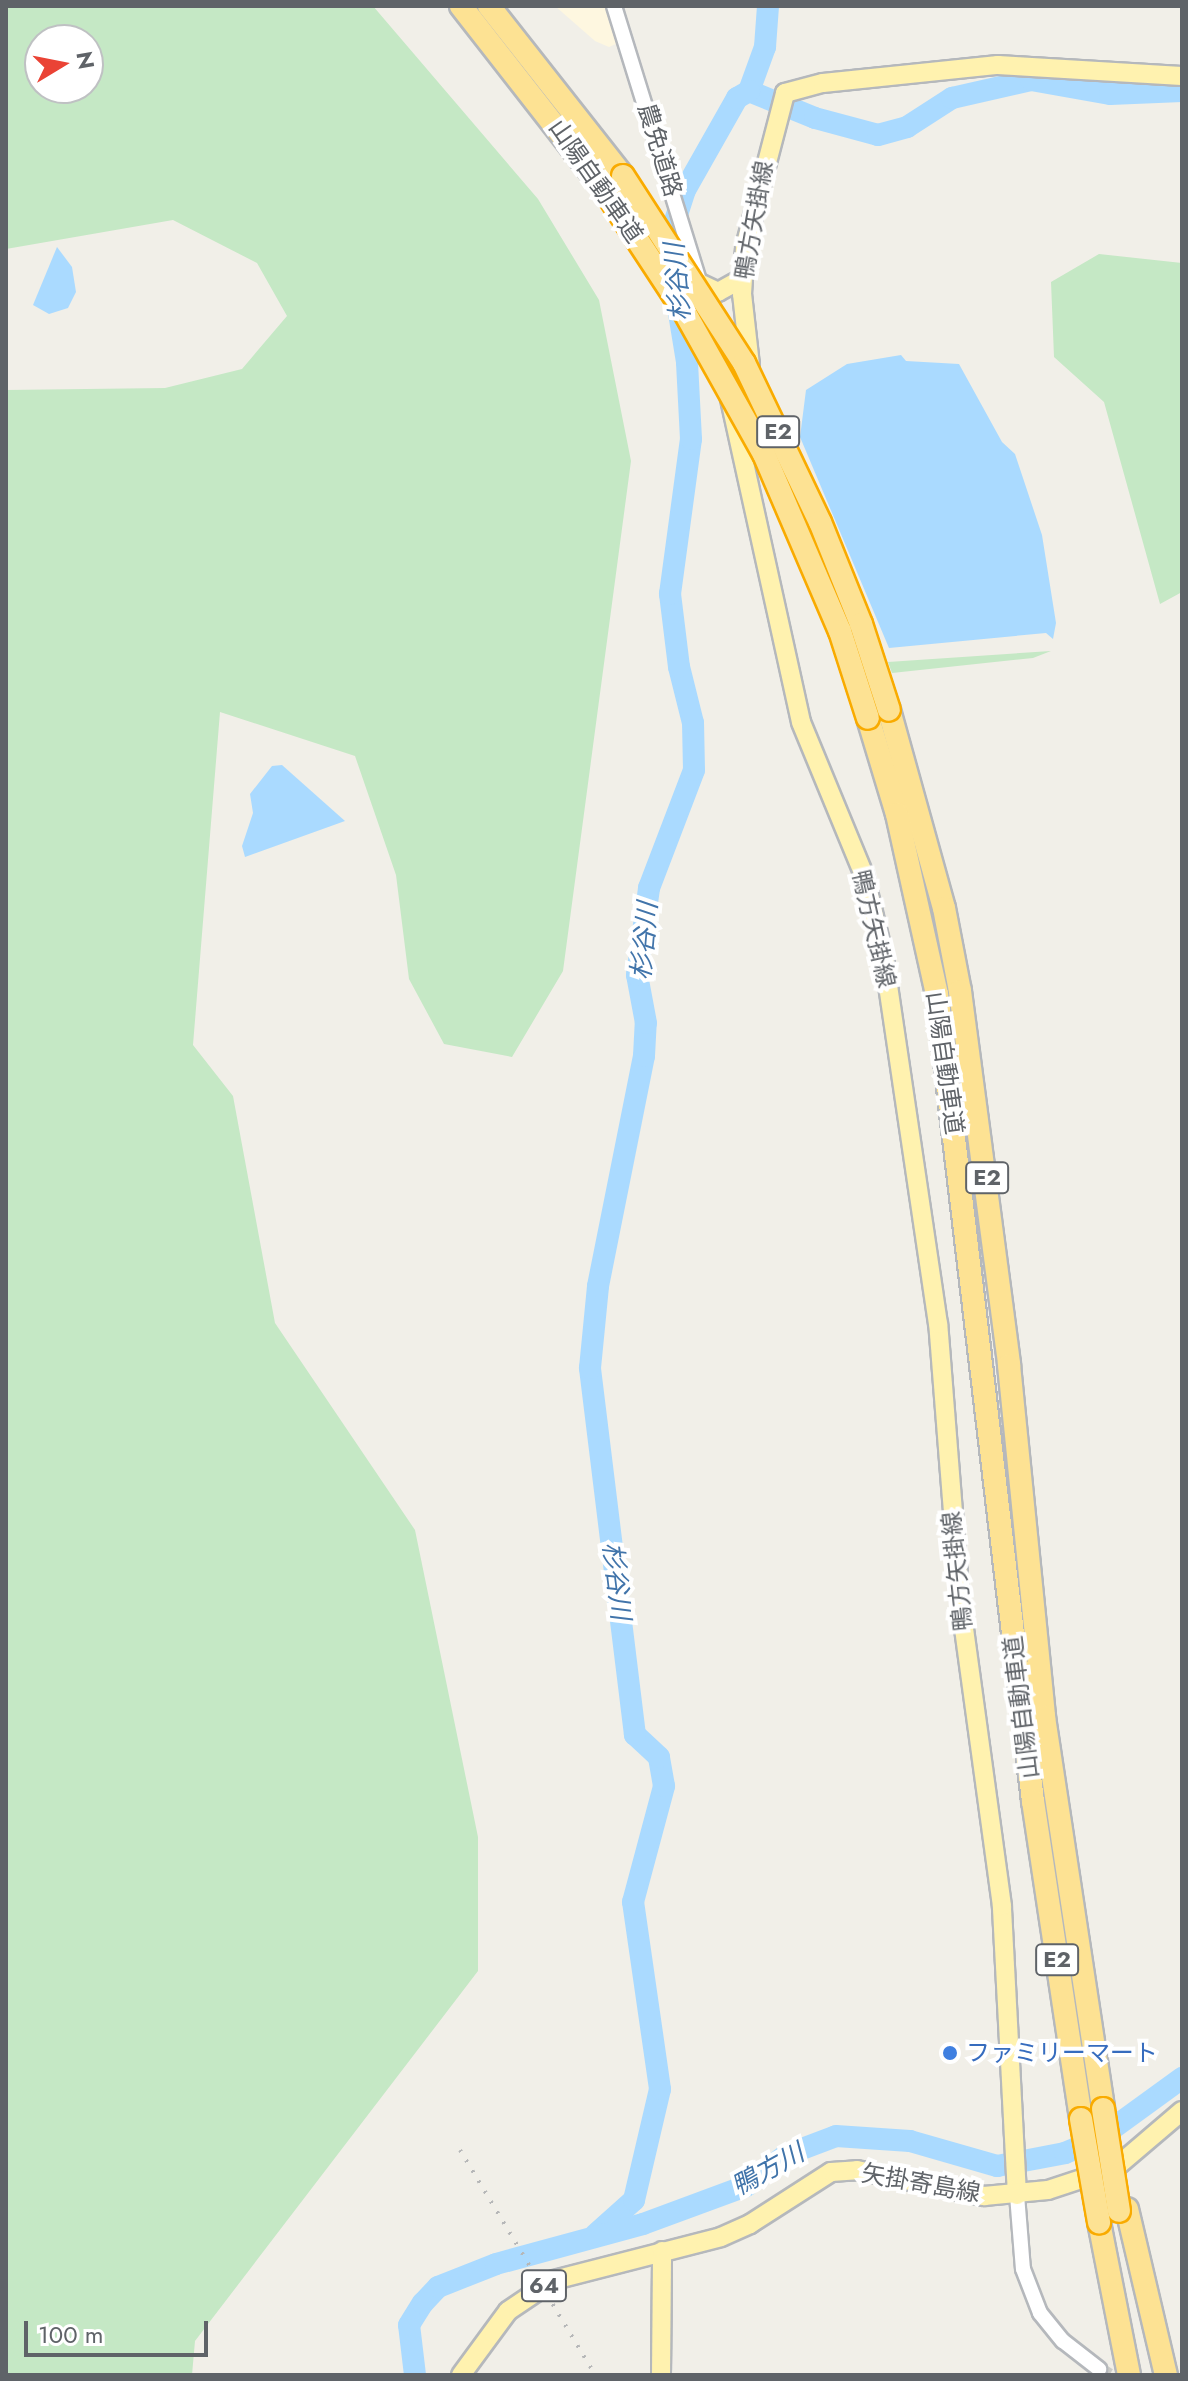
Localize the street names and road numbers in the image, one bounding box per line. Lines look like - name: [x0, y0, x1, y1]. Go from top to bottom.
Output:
- street label: 農免道路: [632, 100, 688, 200]
- street label: 山陽自動車道: [543, 114, 649, 248]
- street label: 鴨方矢掛線: [729, 158, 779, 282]
- road number: E2: [756, 414, 800, 450]
- street label: 鴨方矢掛線: [846, 867, 902, 991]
- street label: 山陽自動車道: [921, 990, 969, 1136]
- road number: E2: [965, 1160, 1009, 1196]
- street label: 鴨方矢掛線: [936, 1510, 978, 1632]
- street label: 山陽自動車道: [998, 1634, 1044, 1780]
- road number: E2: [1035, 1942, 1079, 1978]
- street label: 矢掛寄島線: [859, 2158, 983, 2208]
- road number: 64: [520, 2268, 568, 2304]

